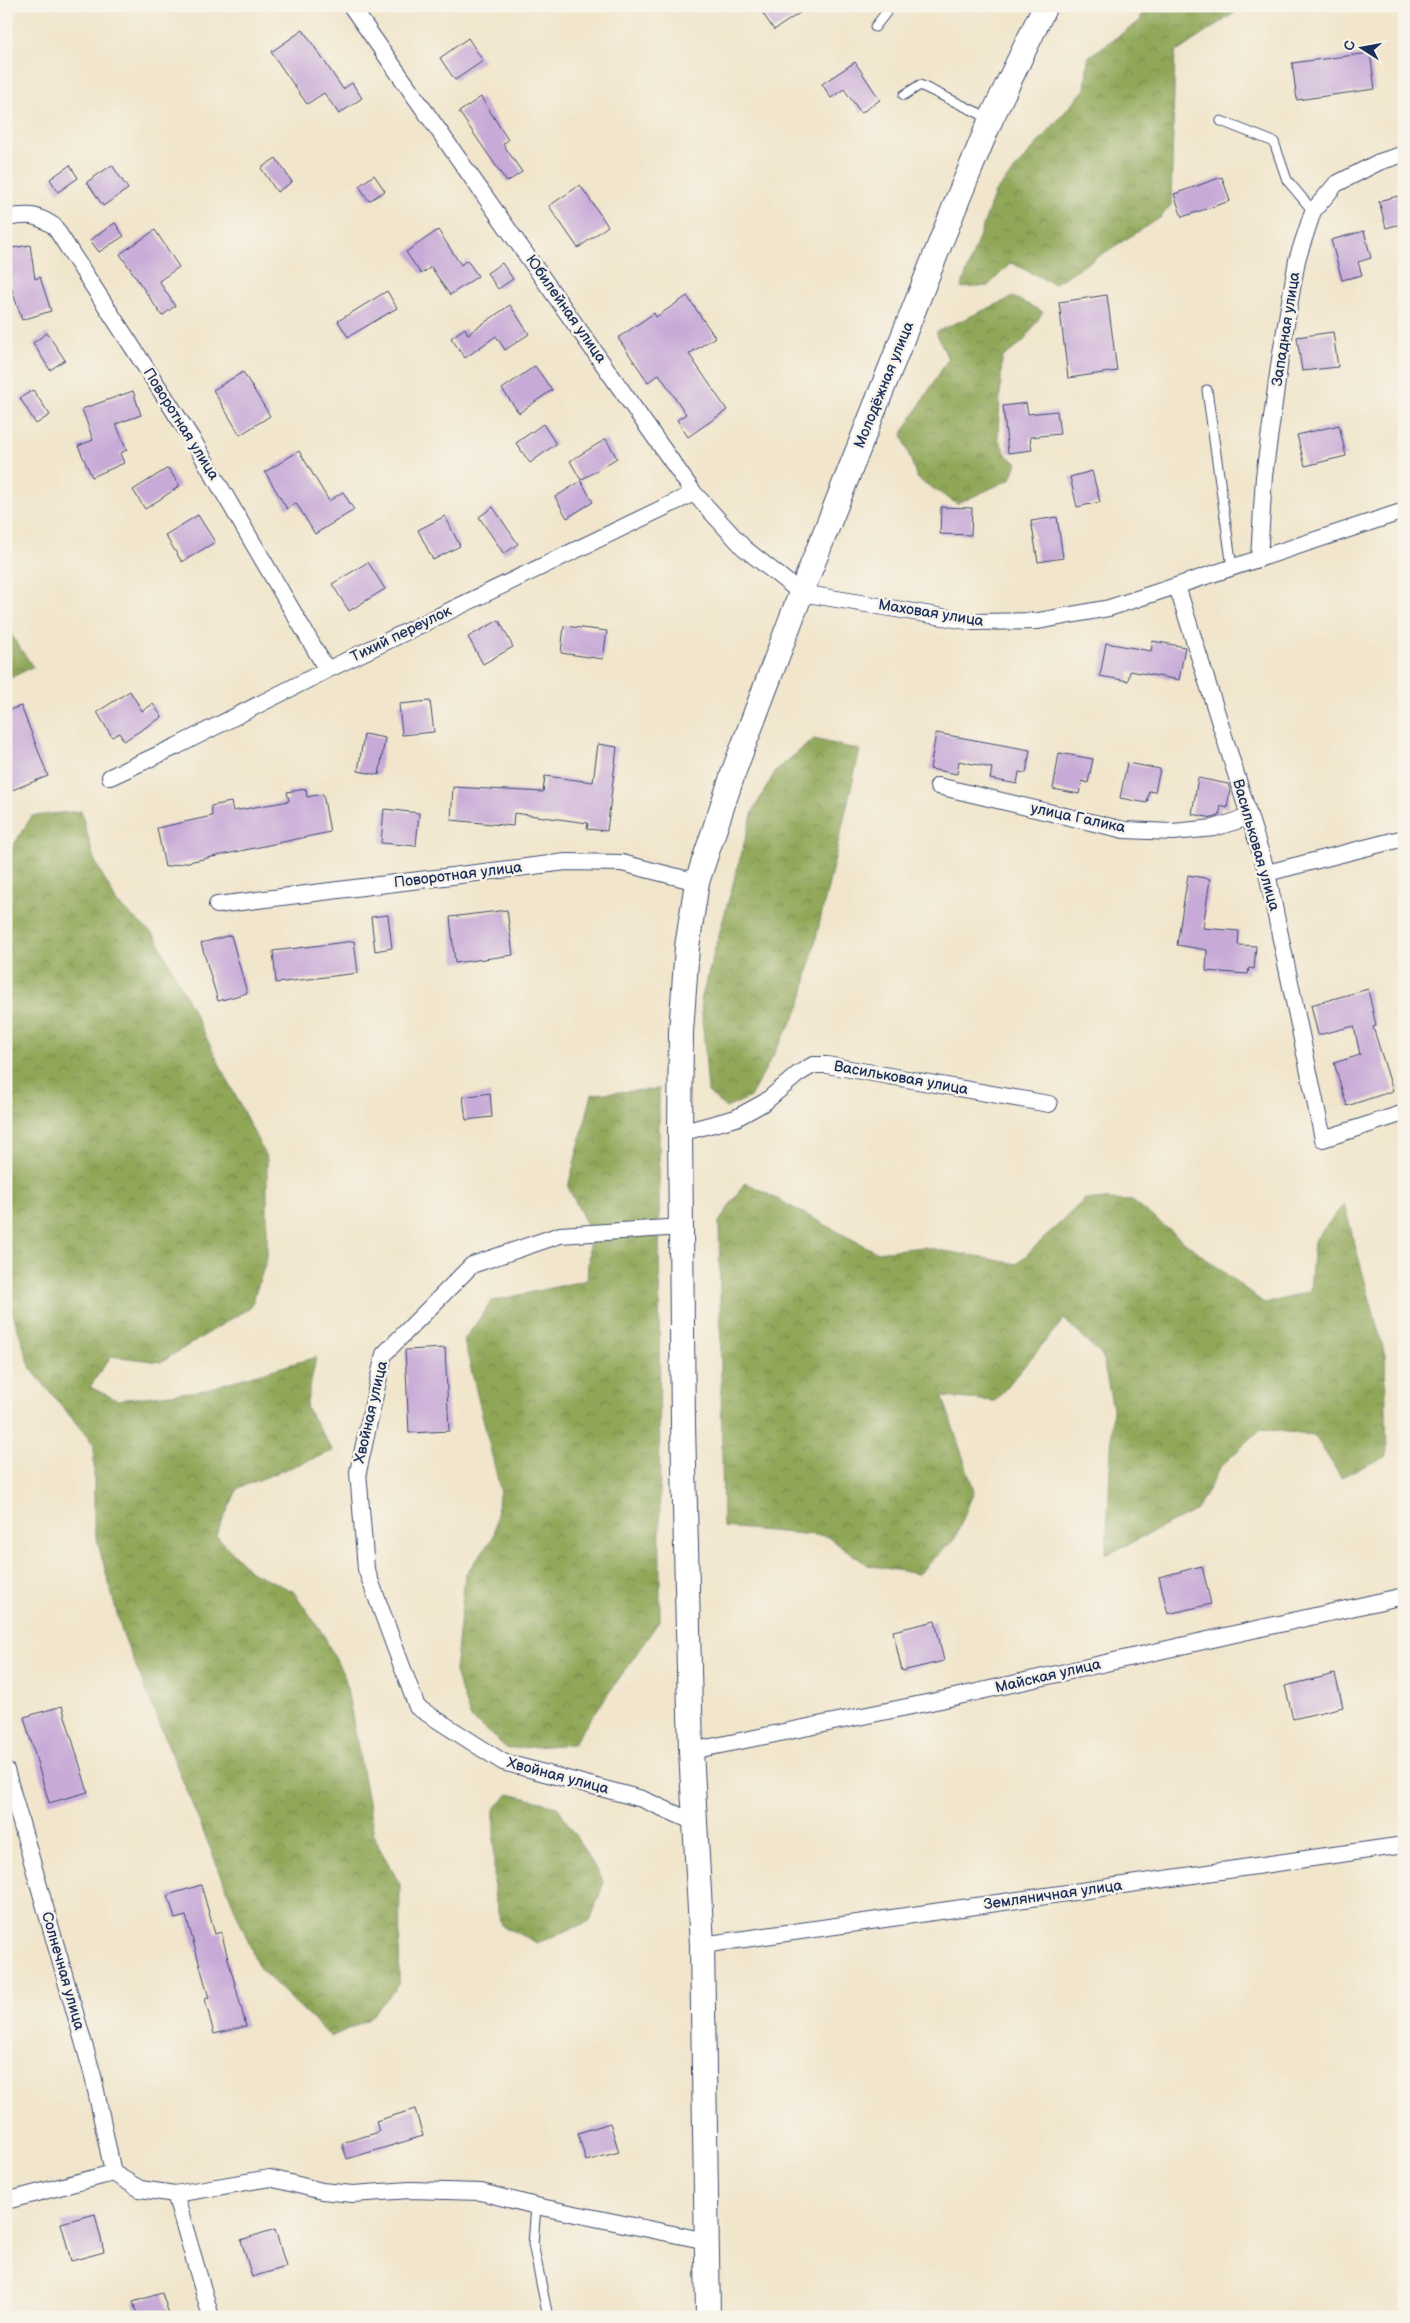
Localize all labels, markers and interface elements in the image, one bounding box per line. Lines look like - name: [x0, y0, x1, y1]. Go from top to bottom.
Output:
- north arrow: [1338, 22, 1388, 72]
- text: С: [1340, 39, 1359, 52]
- street label: Юбилейная улица: [522, 251, 611, 367]
- street label: Западная улица: [1268, 270, 1304, 388]
- street label: Молодёжная улица: [850, 319, 918, 451]
- street label: Поворотная улица: [139, 364, 223, 484]
- street label: Маховая улица: [877, 595, 985, 631]
- street label: Тихий переулок: [347, 601, 455, 667]
- street label: Васильковая улица: [1228, 777, 1284, 913]
- street label: улица Галика: [1029, 799, 1127, 837]
- street label: Поворотная улица: [393, 858, 523, 892]
- street label: Васильковая улица: [832, 1057, 970, 1099]
- street label: Хвойная улица: [350, 1359, 392, 1465]
- street label: Майская улица: [993, 1655, 1103, 1697]
- street label: Хвойная улица: [505, 1753, 611, 1799]
- street label: Земляничная улица: [982, 1876, 1124, 1914]
- street label: Солнечная улица: [37, 1910, 89, 2032]

